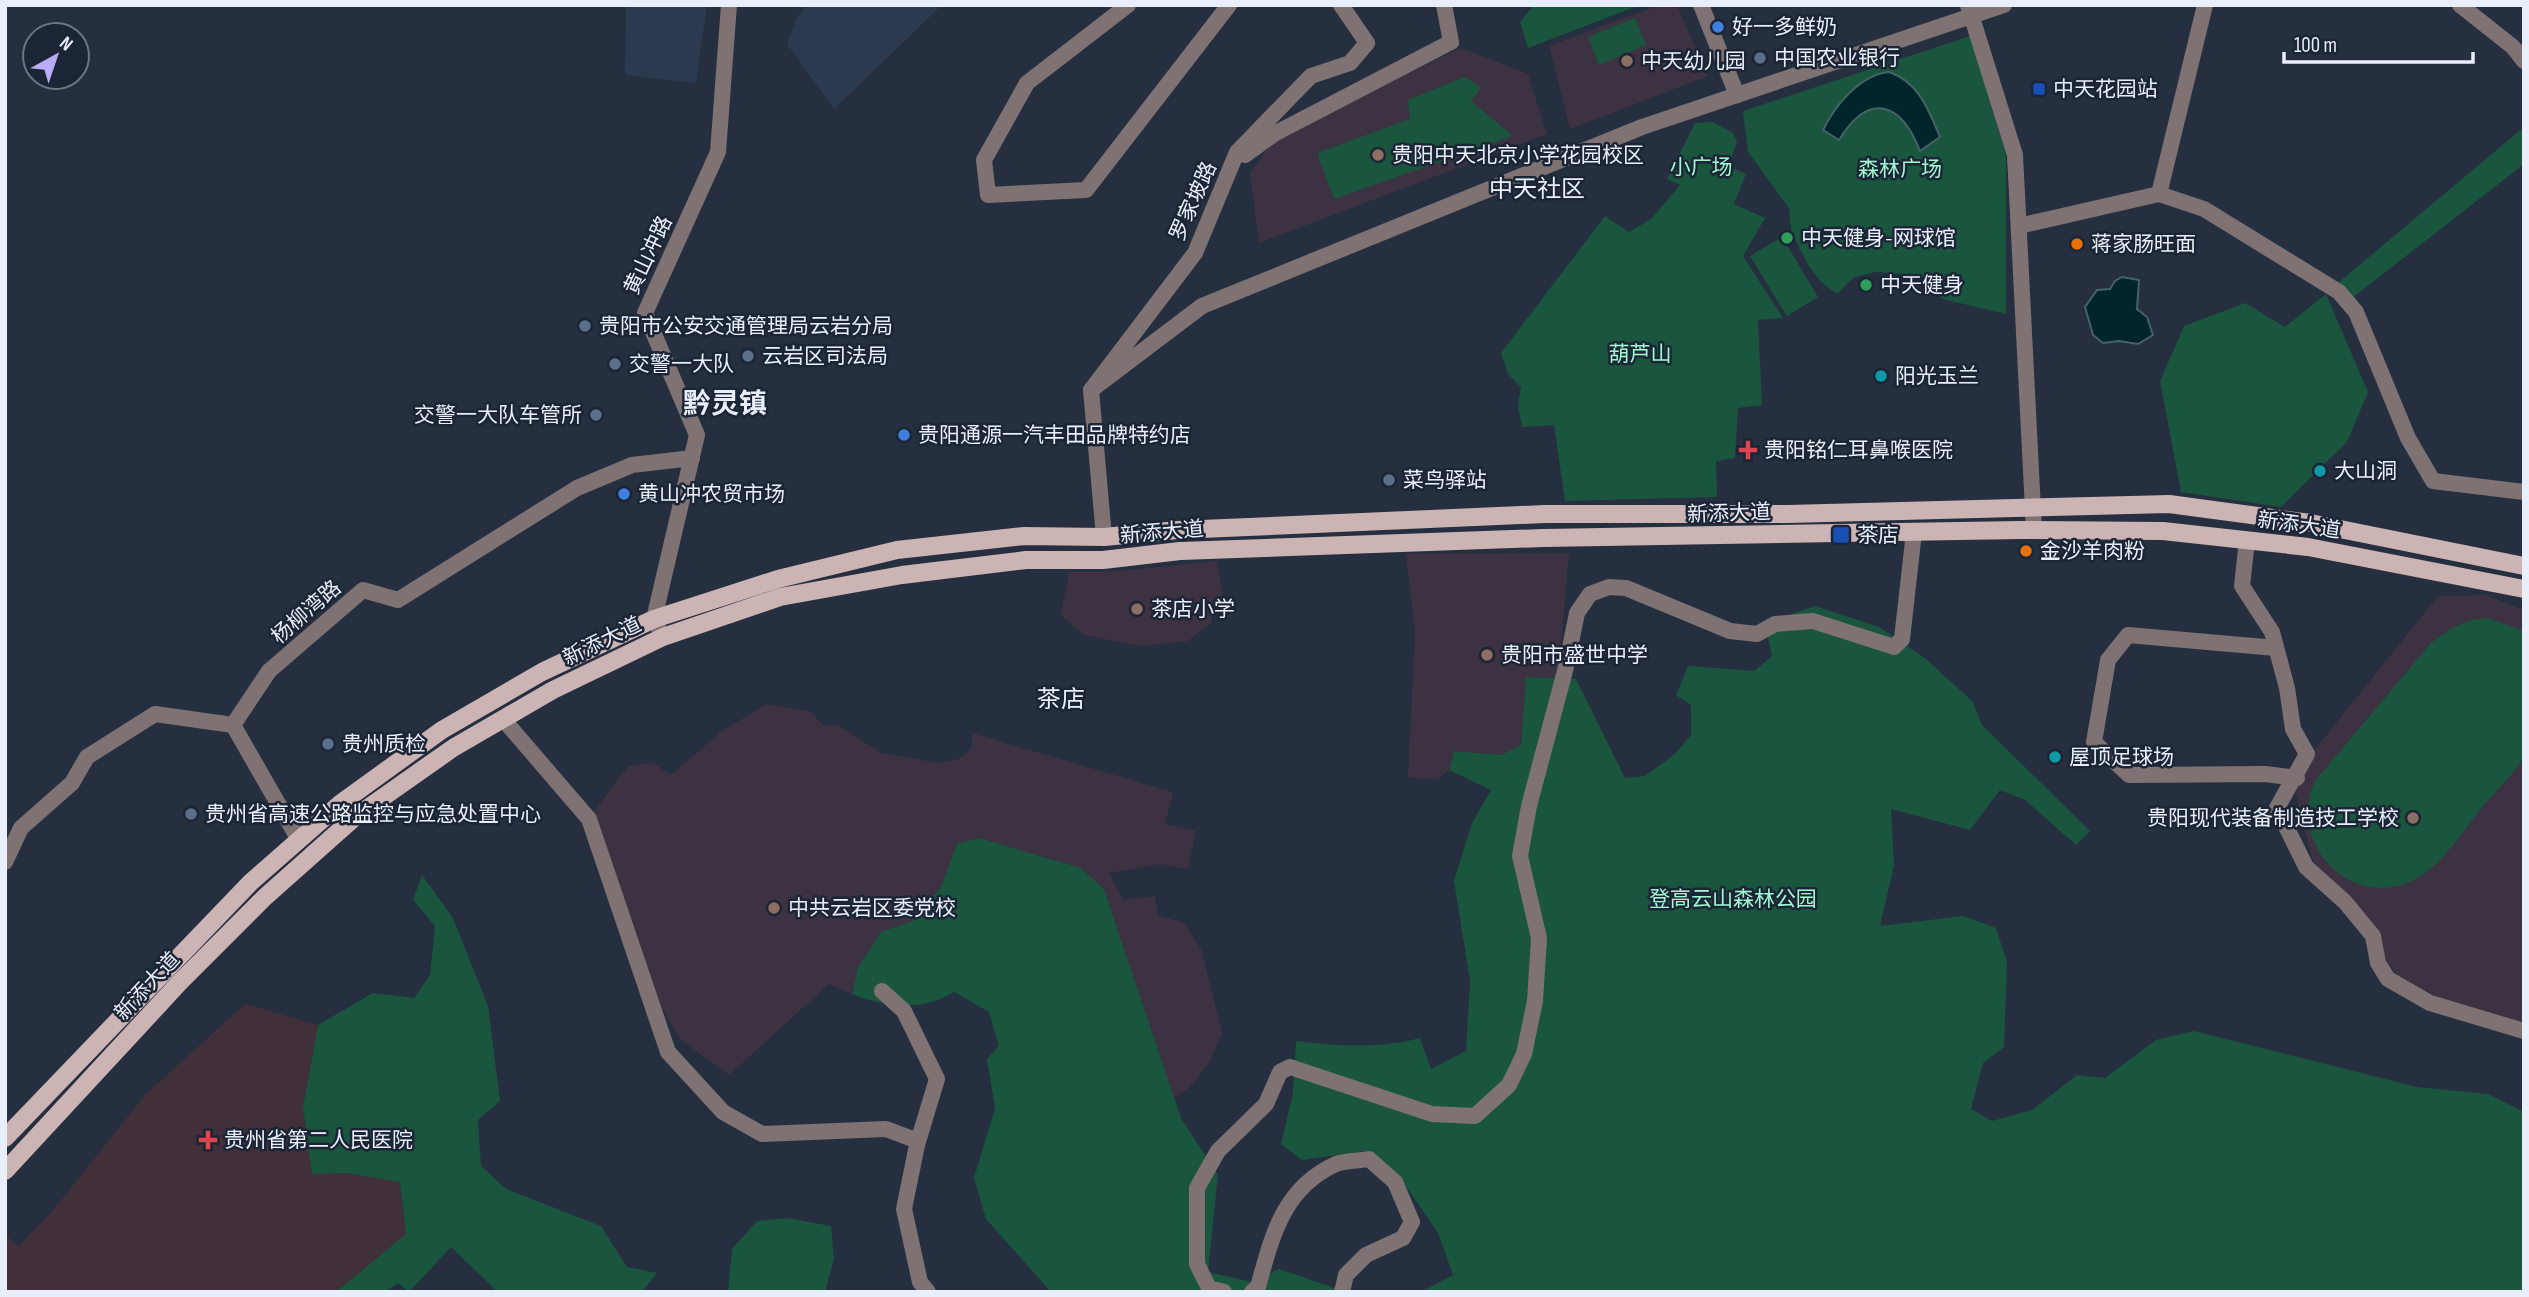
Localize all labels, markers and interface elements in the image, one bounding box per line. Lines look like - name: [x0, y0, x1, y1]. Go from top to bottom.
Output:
- place label: 好一多鲜奶: [1732, 15, 1837, 40]
- marker: 好一多鲜奶: [1710, 19, 1726, 35]
- north arrow: [21, 21, 91, 91]
- scale bar: [2284, 21, 2473, 65]
- text: N: [55, 32, 77, 56]
- text: 100 m: [2294, 33, 2337, 58]
- place label: 中国农业银行: [1774, 46, 1900, 71]
- place label: 中天幼儿园: [1641, 49, 1746, 74]
- marker: 中国农业银行: [1752, 50, 1768, 66]
- marker: 中天幼儿园: [1619, 53, 1635, 69]
- place label: 中天花园站: [2053, 77, 2158, 102]
- marker: 中天花园站: [2031, 81, 2047, 97]
- place label: 贵阳中天北京小学花园校区: [1392, 143, 1644, 168]
- marker: 贵阳中天北京小学花园校区: [1370, 147, 1386, 163]
- park label: 小广场: [1670, 155, 1733, 180]
- park label: 森林广场: [1858, 157, 1942, 182]
- street label: 罗家坡路: [1165, 158, 1222, 245]
- district label: 中天社区: [1489, 175, 1585, 204]
- street label: 黄山冲路: [619, 212, 678, 299]
- place label: 中天健身-网球馆: [1801, 226, 1956, 251]
- marker: 中天健身-网球馆: [1779, 230, 1795, 246]
- place label: 蒋家肠旺面: [2091, 232, 2196, 257]
- marker: 蒋家肠旺面: [2069, 236, 2085, 252]
- place label: 中天健身: [1880, 273, 1964, 298]
- marker: 中天健身: [1858, 277, 1874, 293]
- place label: 贵阳市公安交通管理局云岩分局: [599, 314, 893, 339]
- marker: 贵阳市公安交通管理局云岩分局: [577, 318, 593, 334]
- park label: 葫芦山: [1609, 342, 1672, 367]
- place label: 云岩区司法局: [762, 344, 888, 369]
- marker: 云岩区司法局: [740, 348, 756, 364]
- place label: 交警一大队: [629, 352, 734, 377]
- marker: 交警一大队: [607, 356, 623, 372]
- place label: 阳光玉兰: [1895, 364, 1979, 389]
- marker: 阳光玉兰: [1873, 368, 1889, 384]
- district label: 黔灵镇: [683, 388, 767, 421]
- place label: 交警一大队车管所: [414, 403, 582, 428]
- marker: 交警一大队车管所: [588, 407, 604, 423]
- place label: 贵阳通源一汽丰田品牌特约店: [918, 423, 1191, 448]
- marker: 贵阳通源一汽丰田品牌特约店: [896, 427, 912, 443]
- place label: 贵阳铭仁耳鼻喉医院: [1764, 438, 1953, 463]
- marker: 贵阳铭仁耳鼻喉医院: [1738, 440, 1758, 460]
- place label: 大山洞: [2334, 459, 2397, 484]
- marker: 大山洞: [2312, 463, 2328, 479]
- place label: 菜鸟驿站: [1403, 468, 1487, 493]
- marker: 菜鸟驿站: [1381, 472, 1397, 488]
- place label: 黄山冲农贸市场: [638, 482, 785, 507]
- marker: 黄山冲农贸市场: [616, 486, 632, 502]
- street label: 新添大道: [1687, 500, 1771, 527]
- street label: 新添大道: [2256, 507, 2342, 544]
- street label: 新添大道: [1119, 516, 1205, 549]
- place label: 茶店: [1857, 523, 1899, 548]
- marker: 茶店: [1831, 525, 1851, 545]
- place label: 金沙羊肉粉: [2040, 539, 2145, 564]
- marker: 金沙羊肉粉: [2018, 543, 2034, 559]
- street label: 杨柳湾路: [266, 575, 346, 649]
- place label: 茶店小学: [1151, 597, 1235, 622]
- marker: 茶店小学: [1129, 601, 1145, 617]
- street label: 新添大道: [559, 612, 645, 671]
- place label: 贵阳市盛世中学: [1501, 643, 1648, 668]
- marker: 贵阳市盛世中学: [1479, 647, 1495, 663]
- district label: 茶店: [1037, 685, 1085, 714]
- place label: 贵州质检: [342, 732, 426, 757]
- marker: 贵州质检: [320, 736, 336, 752]
- place label: 屋顶足球场: [2069, 745, 2174, 770]
- marker: 屋顶足球场: [2047, 749, 2063, 765]
- place label: 贵州省高速公路监控与应急处置中心: [205, 802, 541, 827]
- marker: 贵州省高速公路监控与应急处置中心: [183, 806, 199, 822]
- place label: 贵阳现代装备制造技工学校: [2147, 806, 2399, 831]
- marker: 贵阳现代装备制造技工学校: [2405, 810, 2421, 826]
- park label: 登高云山森林公园: [1649, 887, 1817, 912]
- place label: 中共云岩区委党校: [788, 896, 956, 921]
- marker: 中共云岩区委党校: [766, 900, 782, 916]
- street label: 新添大道: [110, 947, 185, 1026]
- place label: 贵州省第二人民医院: [224, 1128, 413, 1153]
- marker: 贵州省第二人民医院: [198, 1130, 218, 1150]

